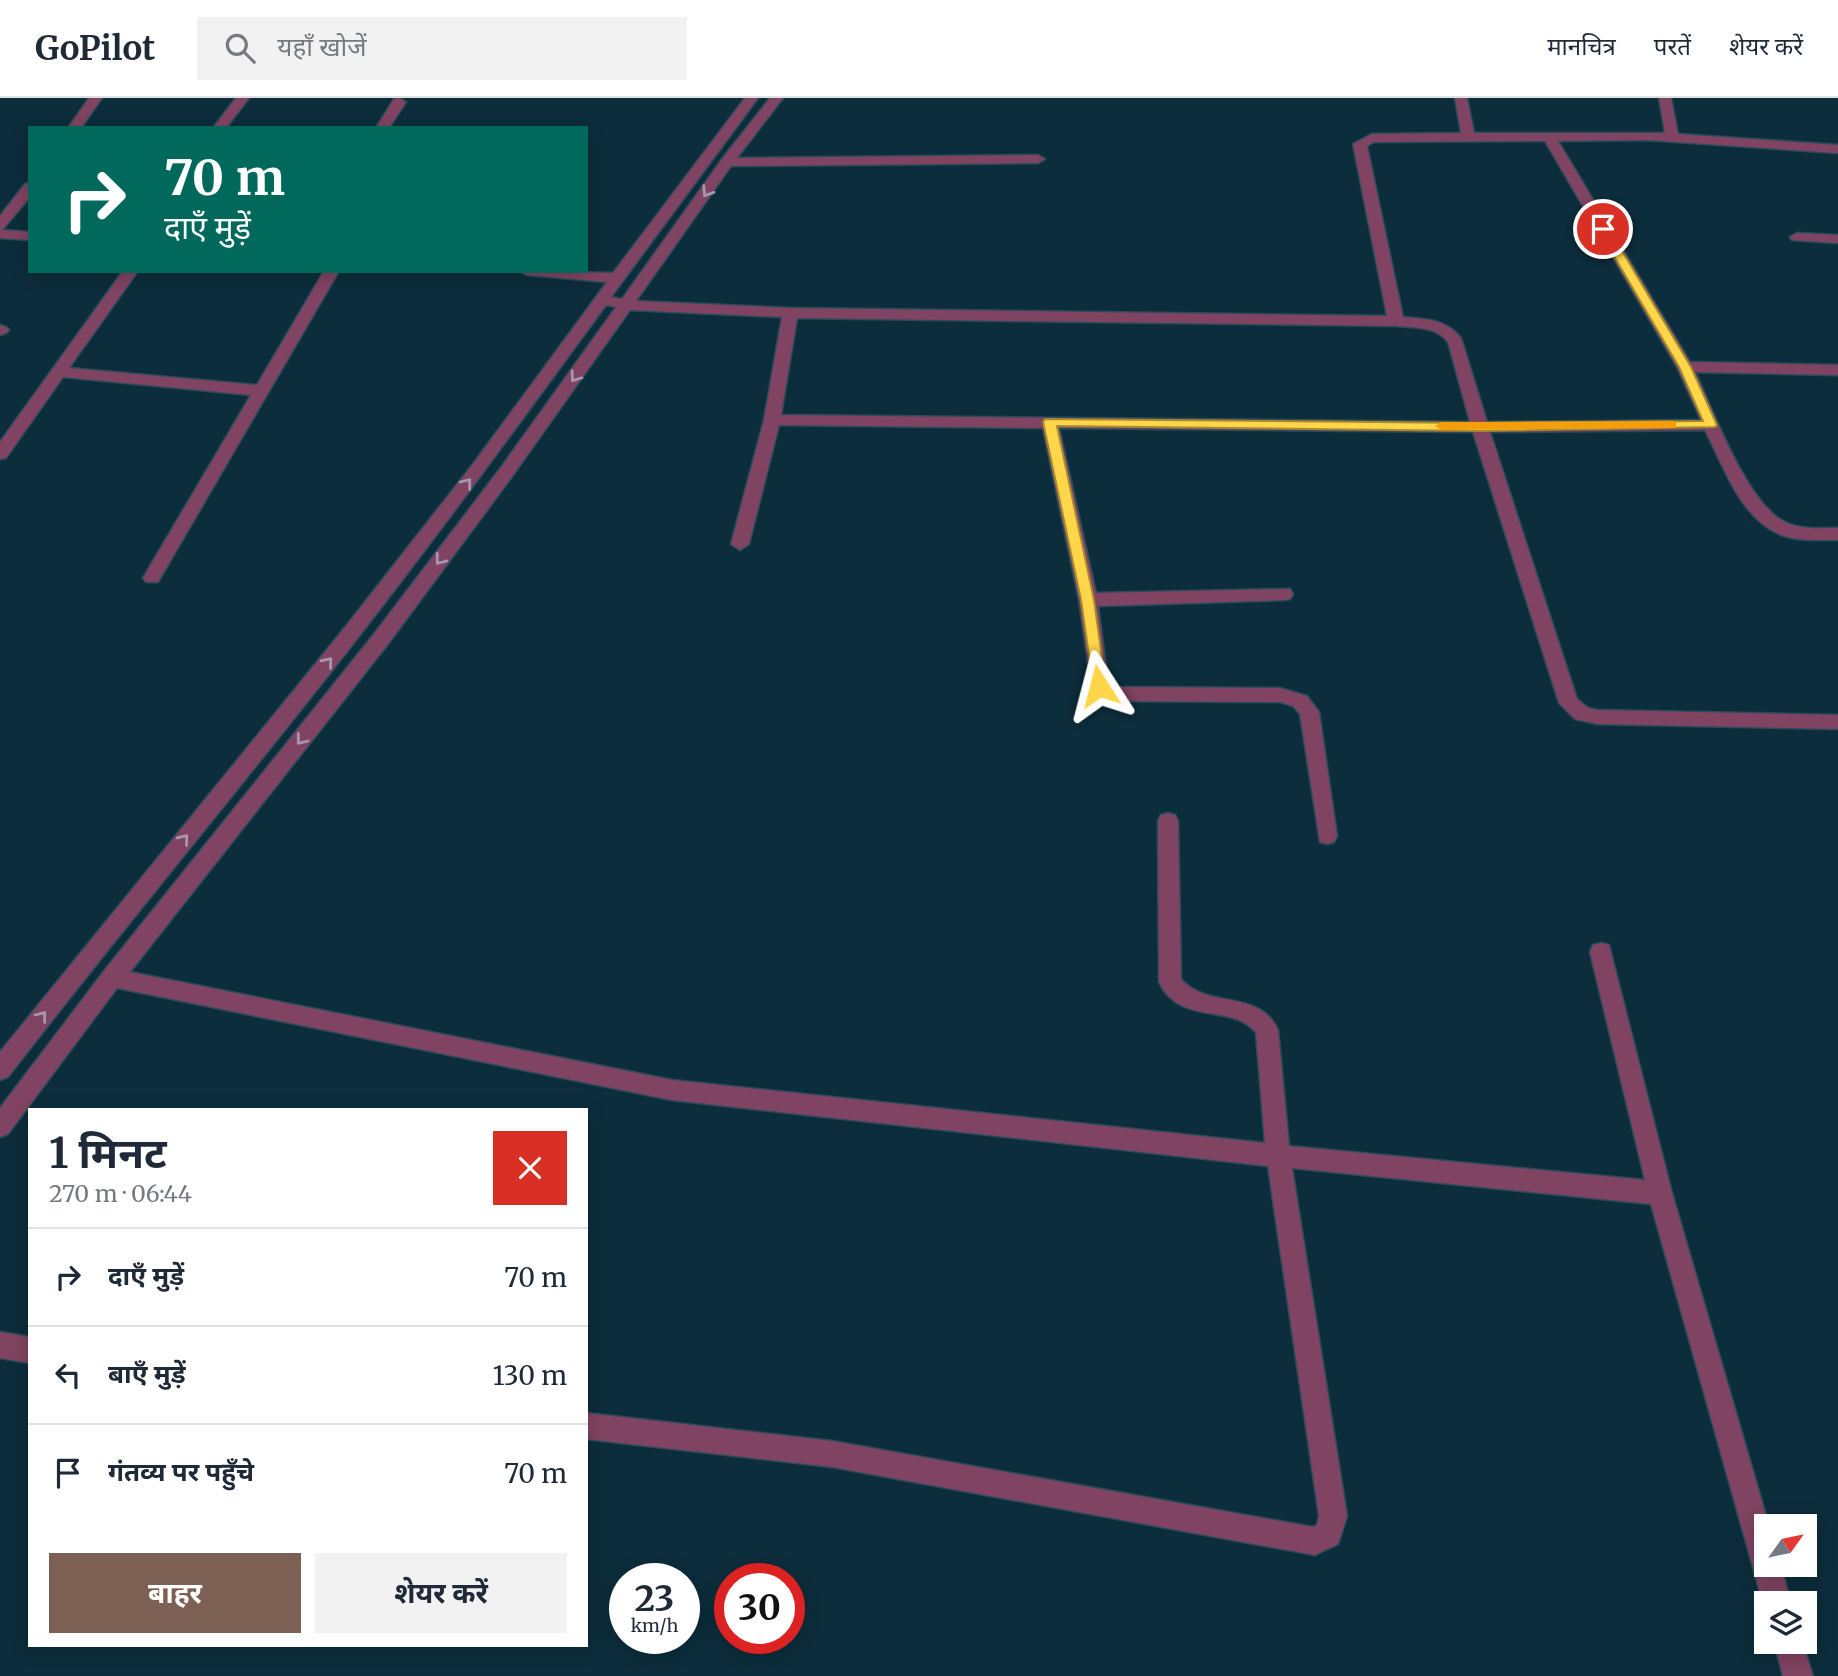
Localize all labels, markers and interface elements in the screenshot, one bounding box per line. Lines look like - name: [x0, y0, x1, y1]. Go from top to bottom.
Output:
- search box: [197, 17, 687, 80]
- text: GoPilot: [35, 28, 155, 69]
- icon: search: [221, 29, 259, 67]
- text: यहाँ खोजें: [277, 30, 366, 63]
- text: मानचित्र: [1547, 31, 1616, 62]
- text: परतें: [1654, 31, 1691, 62]
- text: शेयर करें: [1729, 31, 1803, 62]
- text: 70 m: [164, 147, 285, 208]
- icon: right: [49, 154, 140, 245]
- one-way arrow: [703, 185, 716, 198]
- pin: [1573, 199, 1633, 259]
- text: दाएँ मुड़ें: [164, 208, 251, 248]
- icon: arrive: [1584, 210, 1622, 248]
- one-way arrow: [571, 370, 583, 382]
- one-way arrow: [459, 478, 472, 490]
- one-way arrow: [436, 553, 448, 565]
- position arrow: [1062, 649, 1136, 723]
- one-way arrow: [319, 658, 332, 670]
- one-way arrow: [296, 733, 309, 745]
- one-way arrow: [176, 834, 188, 847]
- one-way arrow: [33, 1011, 46, 1024]
- text: 1 मिनट: [49, 1127, 167, 1179]
- button: close: [493, 1131, 567, 1205]
- text: 270 m · 06:44: [49, 1179, 192, 1208]
- icon: right: [49, 1258, 87, 1296]
- text: दाएँ मुड़ें: [108, 1259, 184, 1292]
- text: 70 m: [504, 1261, 567, 1294]
- icon: left: [49, 1356, 87, 1394]
- text: बाएँ मुड़ें: [108, 1357, 185, 1390]
- text: 130 m: [493, 1359, 567, 1392]
- icon: arrive: [49, 1454, 87, 1492]
- text: गंतव्य पर पहुँचे: [108, 1455, 254, 1488]
- text: 70 m: [504, 1457, 567, 1490]
- north arrow: [1754, 1514, 1816, 1577]
- map controls: [1754, 1514, 1817, 1654]
- button: बाहर: [49, 1553, 301, 1633]
- button: शेयर करें: [315, 1553, 567, 1633]
- speed limit sign: 30: [714, 1563, 805, 1654]
- text: 23: [635, 1577, 674, 1621]
- button: layers: [1754, 1591, 1817, 1654]
- text: km/h: [631, 1614, 678, 1637]

